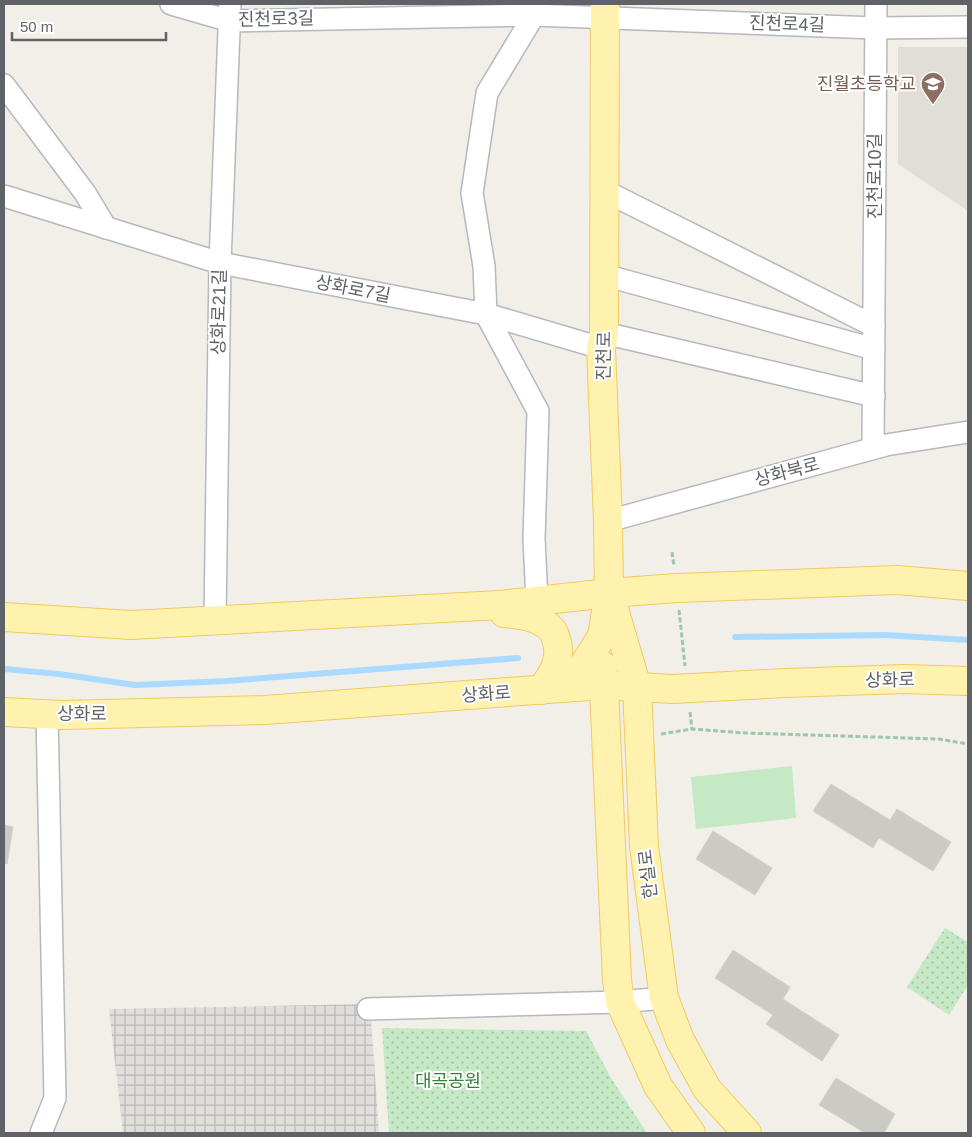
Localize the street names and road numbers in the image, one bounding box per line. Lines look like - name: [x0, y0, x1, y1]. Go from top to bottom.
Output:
- street label: 진천로3길: [238, 8, 314, 30]
- street label: 진천로4길: [749, 13, 825, 35]
- street label: 진천로10길: [865, 133, 885, 219]
- street label: 상화로21길: [208, 269, 230, 355]
- street label: 상화로7길: [314, 272, 392, 306]
- street label: 진천로: [594, 331, 614, 381]
- street label: 상화북로: [752, 454, 822, 490]
- street label: 상화로: [865, 670, 915, 690]
- street label: 상화로: [461, 682, 511, 706]
- street label: 상화로: [57, 704, 107, 724]
- street label: 한실로: [635, 848, 661, 900]

